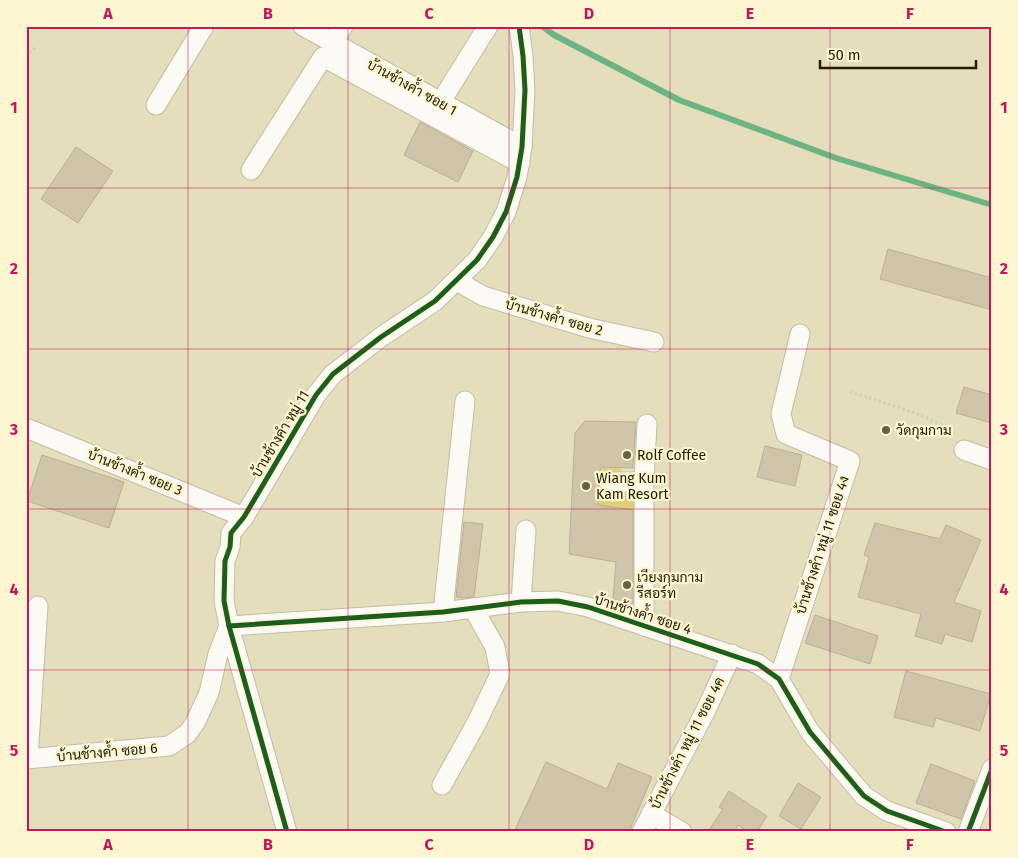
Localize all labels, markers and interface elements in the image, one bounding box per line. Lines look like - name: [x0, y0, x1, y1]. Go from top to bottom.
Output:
- text: A: [102, 4, 113, 23]
- text: B: [263, 4, 273, 23]
- text: C: [424, 4, 434, 23]
- text: D: [584, 4, 594, 23]
- text: E: [746, 4, 754, 23]
- text: F: [906, 4, 914, 23]
- scale bar: [820, 38, 977, 70]
- text: 50 m: [828, 46, 861, 64]
- street label: บ้านช้างค้ำ ซอย 1: [364, 52, 462, 119]
- text: 1: [10, 98, 18, 117]
- text: 1: [1000, 98, 1008, 117]
- text: 2: [10, 259, 18, 278]
- text: 2: [1000, 259, 1008, 278]
- street label: บ้านช้างค้ำ ซอย 2: [503, 292, 606, 340]
- street label: บ้านช้างคำ หมู่ 11: [247, 387, 314, 481]
- text: 3: [9, 420, 18, 439]
- text: 3: [999, 420, 1008, 439]
- place label: วัดกุมกาม: [896, 422, 952, 440]
- marker: วัดกุมกาม: [880, 424, 892, 436]
- street label: บ้านช้างค้ำ ซอย 3: [85, 442, 186, 499]
- place label: Rolf Coffee: [637, 447, 706, 464]
- marker: Rolf Coffee: [621, 449, 633, 461]
- place label: Wiang Kum Kam Resort: [596, 470, 669, 503]
- street label: บ้านช้างคำ หมู่ 11 ซอย 4ง: [791, 473, 854, 617]
- marker: Wiang Kum Kam Resort: [580, 480, 592, 492]
- place label: เวียงกุมกาม รีสอร์ท: [636, 568, 703, 602]
- marker: เวียงกุมกาม รีสอร์ท: [621, 579, 633, 591]
- text: 4: [9, 580, 19, 599]
- text: 4: [999, 580, 1009, 599]
- street label: บ้านช้างค้ำ ซอย 4: [592, 587, 695, 638]
- street label: บ้านช้างคำ หมู่ 11 ซอย 4ค: [646, 674, 729, 813]
- street label: บ้านช้างค้ำ ซอย 6: [55, 736, 158, 765]
- text: 5: [10, 741, 19, 760]
- text: 5: [1000, 741, 1009, 760]
- text: A: [102, 835, 113, 854]
- text: B: [263, 835, 273, 854]
- text: C: [424, 835, 434, 854]
- text: D: [584, 835, 594, 854]
- text: E: [746, 835, 754, 854]
- text: F: [906, 835, 914, 854]

